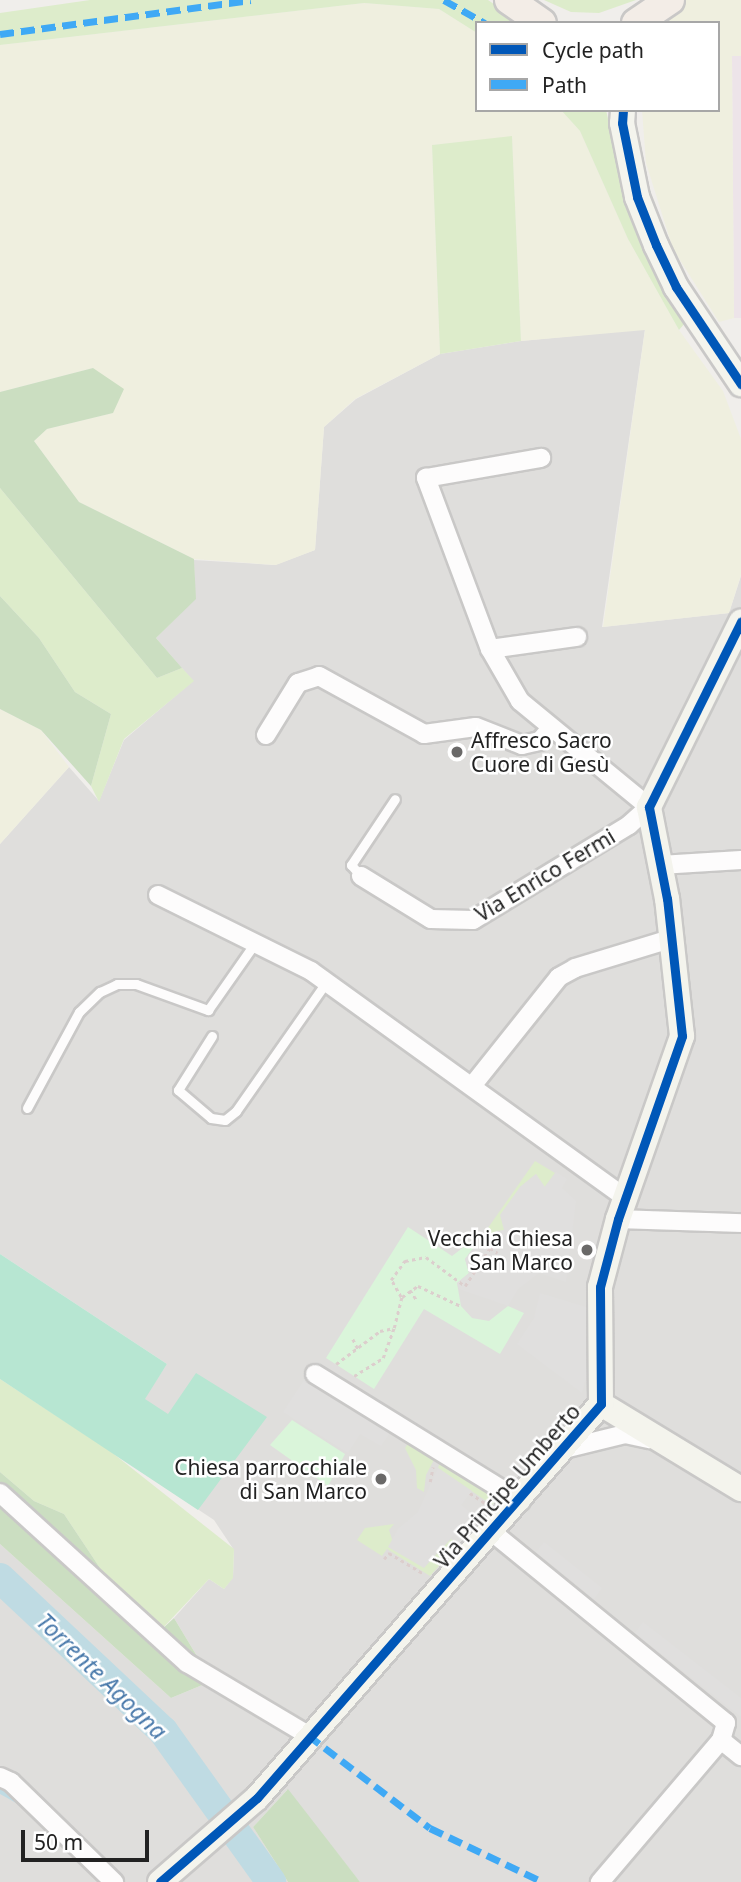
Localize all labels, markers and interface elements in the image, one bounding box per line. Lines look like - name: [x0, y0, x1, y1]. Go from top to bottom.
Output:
- legend: [475, 21, 720, 112]
- text: Cycle path: [542, 36, 644, 64]
- text: Path: [542, 71, 587, 99]
- place label: Affresco Sacro Cuore di Gesù: [471, 727, 612, 777]
- marker: Affresco Sacro Cuore di Gesù: [449, 744, 465, 760]
- street label: Via Enrico Fermi: [470, 823, 620, 927]
- place label: Vecchia Chiesa San Marco: [428, 1225, 573, 1275]
- marker: Vecchia Chiesa San Marco: [579, 1242, 595, 1258]
- street label: Via Principe Umberto: [429, 1399, 585, 1573]
- place label: Chiesa parrocchiale di San Marco: [174, 1454, 367, 1504]
- marker: Chiesa parrocchiale di San Marco: [373, 1471, 389, 1487]
- water label: Torrente Agogna: [31, 1607, 173, 1745]
- scale bar: [24, 1815, 152, 1859]
- text: 50 m: [34, 1828, 83, 1856]

